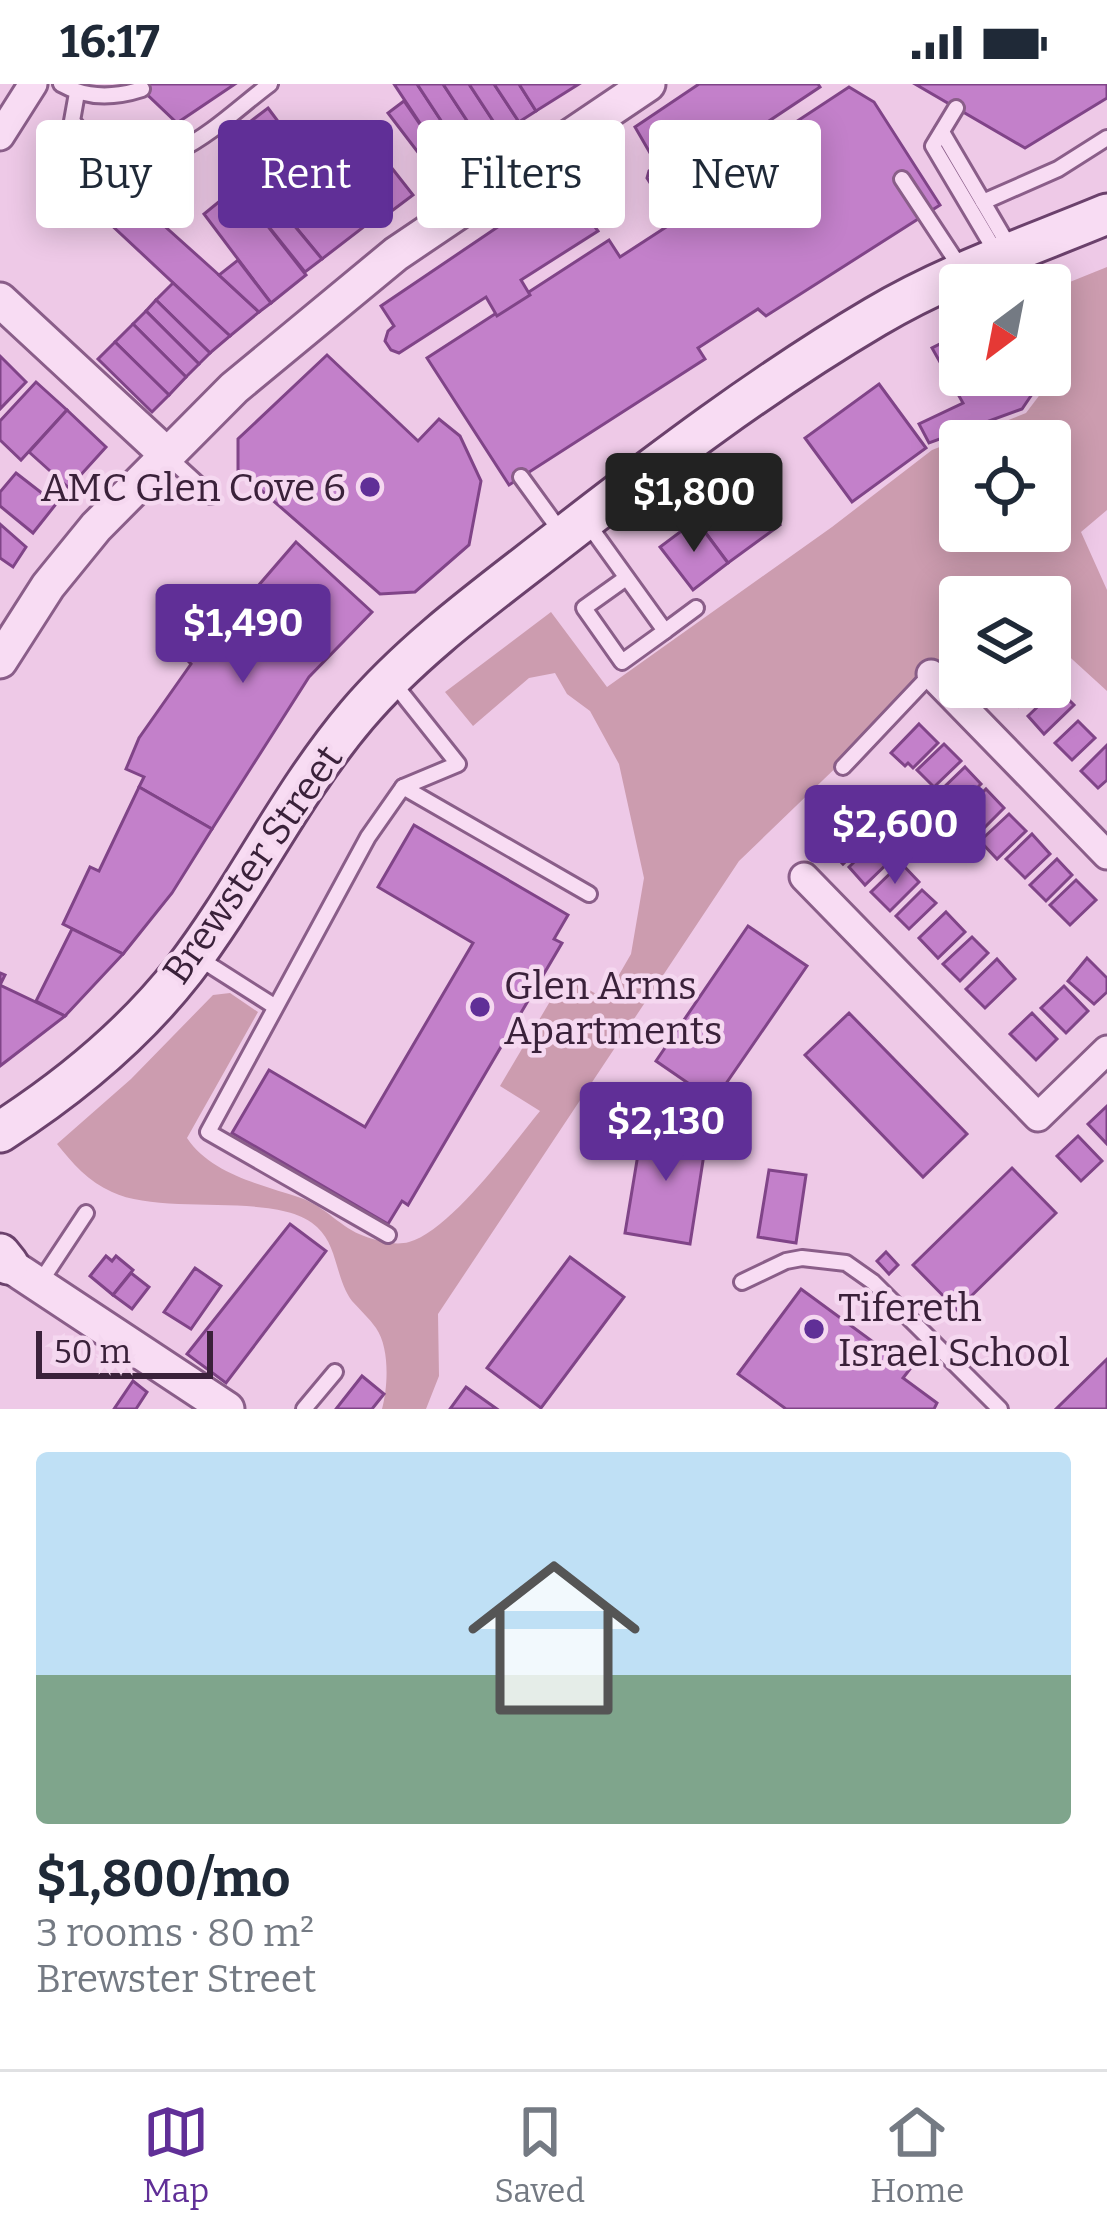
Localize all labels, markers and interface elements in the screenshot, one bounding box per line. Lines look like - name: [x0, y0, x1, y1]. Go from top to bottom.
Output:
- text: 16:17: [60, 15, 160, 69]
- chip: Buy: [36, 120, 194, 228]
- chip: Rent: [218, 120, 393, 228]
- chip: Filters: [417, 120, 625, 228]
- chip: New: [649, 120, 821, 228]
- north arrow: [939, 264, 1071, 396]
- map controls: [939, 264, 1071, 708]
- button: locate: [939, 420, 1071, 552]
- pin: $1,800: [596, 453, 792, 555]
- place label: AMC Glen Cove 6: [41, 465, 346, 511]
- text: $1,800: [632, 469, 756, 515]
- marker: AMC Glen Cove 6: [357, 474, 383, 500]
- button: layers: [939, 576, 1071, 708]
- pin: $1,490: [145, 584, 341, 686]
- text: $1,490: [183, 600, 303, 646]
- street label: Brewster Street: [154, 737, 352, 993]
- pin: $2,600: [797, 785, 993, 887]
- text: $2,600: [832, 801, 958, 847]
- place label: Glen Arms Apartments: [504, 963, 722, 1054]
- marker: Glen Arms Apartments: [467, 994, 493, 1020]
- pin: $2,130: [568, 1082, 764, 1184]
- text: $2,130: [607, 1098, 725, 1144]
- place label: Tifereth Israel School: [838, 1285, 1070, 1376]
- marker: Tifereth Israel School: [801, 1316, 827, 1342]
- scale bar: [36, 1325, 213, 1378]
- text: 50 m: [54, 1332, 131, 1372]
- icon: home: [446, 1530, 662, 1746]
- text: $1,800/mo: [36, 1848, 291, 1910]
- text: 3 rooms · 80 m²: [36, 1910, 314, 1956]
- text: Brewster Street: [36, 1956, 316, 2002]
- tab: Map: [143, 2099, 209, 2211]
- tab: Saved: [494, 2099, 585, 2211]
- tab: Home: [870, 2099, 964, 2211]

